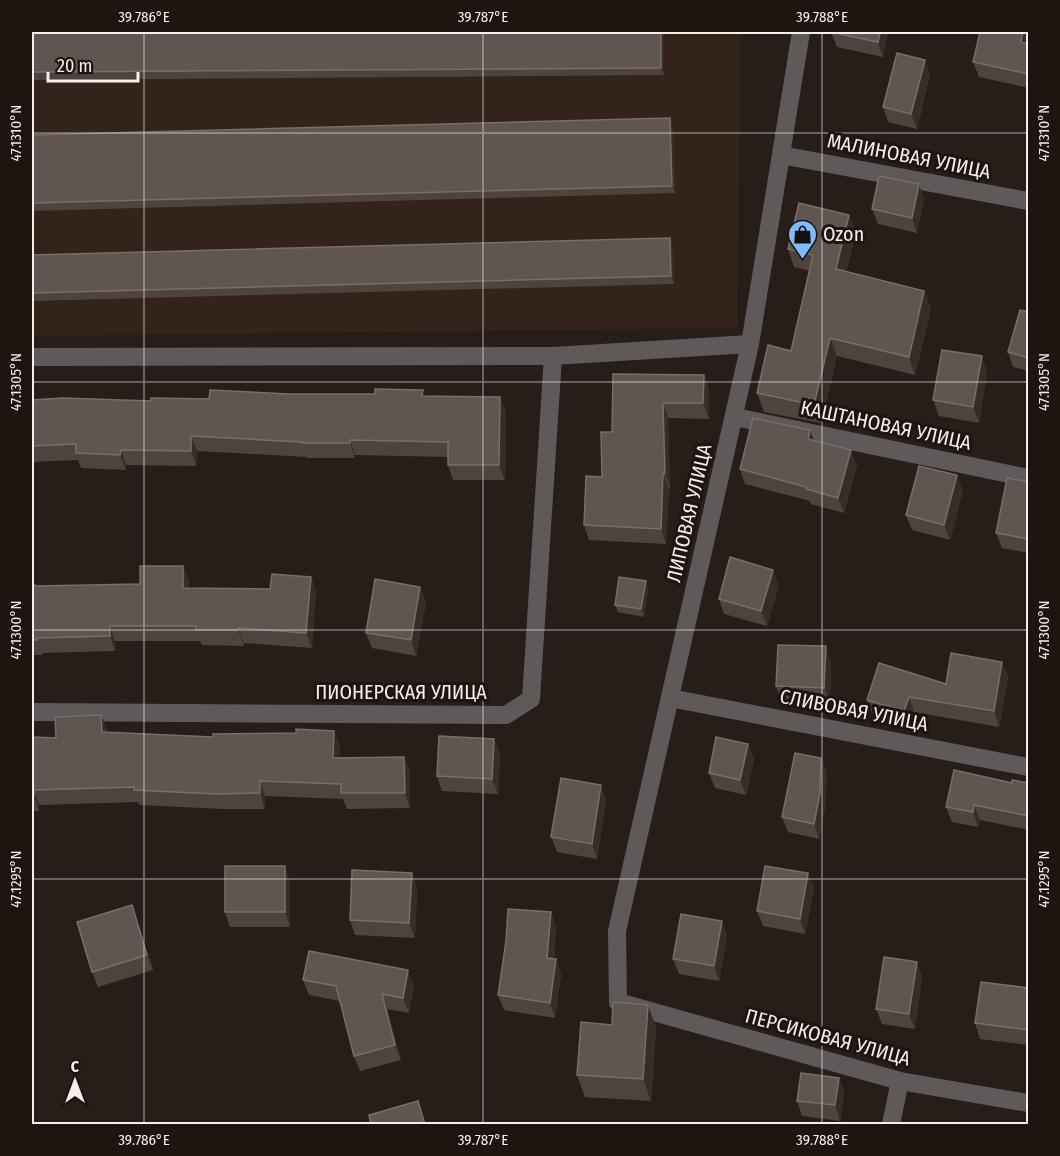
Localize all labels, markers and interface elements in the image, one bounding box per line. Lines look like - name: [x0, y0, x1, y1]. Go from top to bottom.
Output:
- text: 39.786°E: [118, 8, 170, 26]
- text: 39.787°E: [458, 8, 508, 26]
- text: 39.788°E: [796, 8, 848, 26]
- scale bar: [48, 45, 138, 83]
- text: 20 m: [57, 55, 92, 77]
- text: 47.1310°N: [7, 105, 25, 161]
- text: 47.1310°N: [1035, 105, 1053, 161]
- street label: МАЛИНОВАЯ УЛИЦА: [825, 128, 993, 184]
- shop icon: Ozon: [786, 218, 818, 260]
- place label: Ozon: [823, 222, 864, 246]
- text: 47.1305°N: [7, 353, 25, 411]
- text: 47.1305°N: [1035, 353, 1053, 411]
- street label: КАШТАНОВАЯ УЛИЦА: [798, 395, 974, 455]
- street label: ЛИПОВАЯ УЛИЦА: [661, 441, 717, 585]
- text: 47.1300°N: [7, 600, 25, 660]
- text: 47.1300°N: [1035, 600, 1053, 660]
- street label: ПИОНЕРСКАЯ УЛИЦА: [315, 680, 487, 704]
- street label: СЛИВОВАЯ УЛИЦА: [778, 684, 931, 736]
- text: 47.1295°N: [7, 850, 25, 908]
- text: 47.1295°N: [1035, 850, 1053, 908]
- street label: ПЕРСИКОВАЯ УЛИЦА: [743, 1003, 914, 1071]
- north arrow: [45, 1051, 105, 1111]
- text: С: [71, 1057, 80, 1076]
- text: 39.786°E: [118, 1131, 170, 1149]
- text: 39.787°E: [458, 1131, 508, 1149]
- text: 39.788°E: [796, 1131, 848, 1149]

